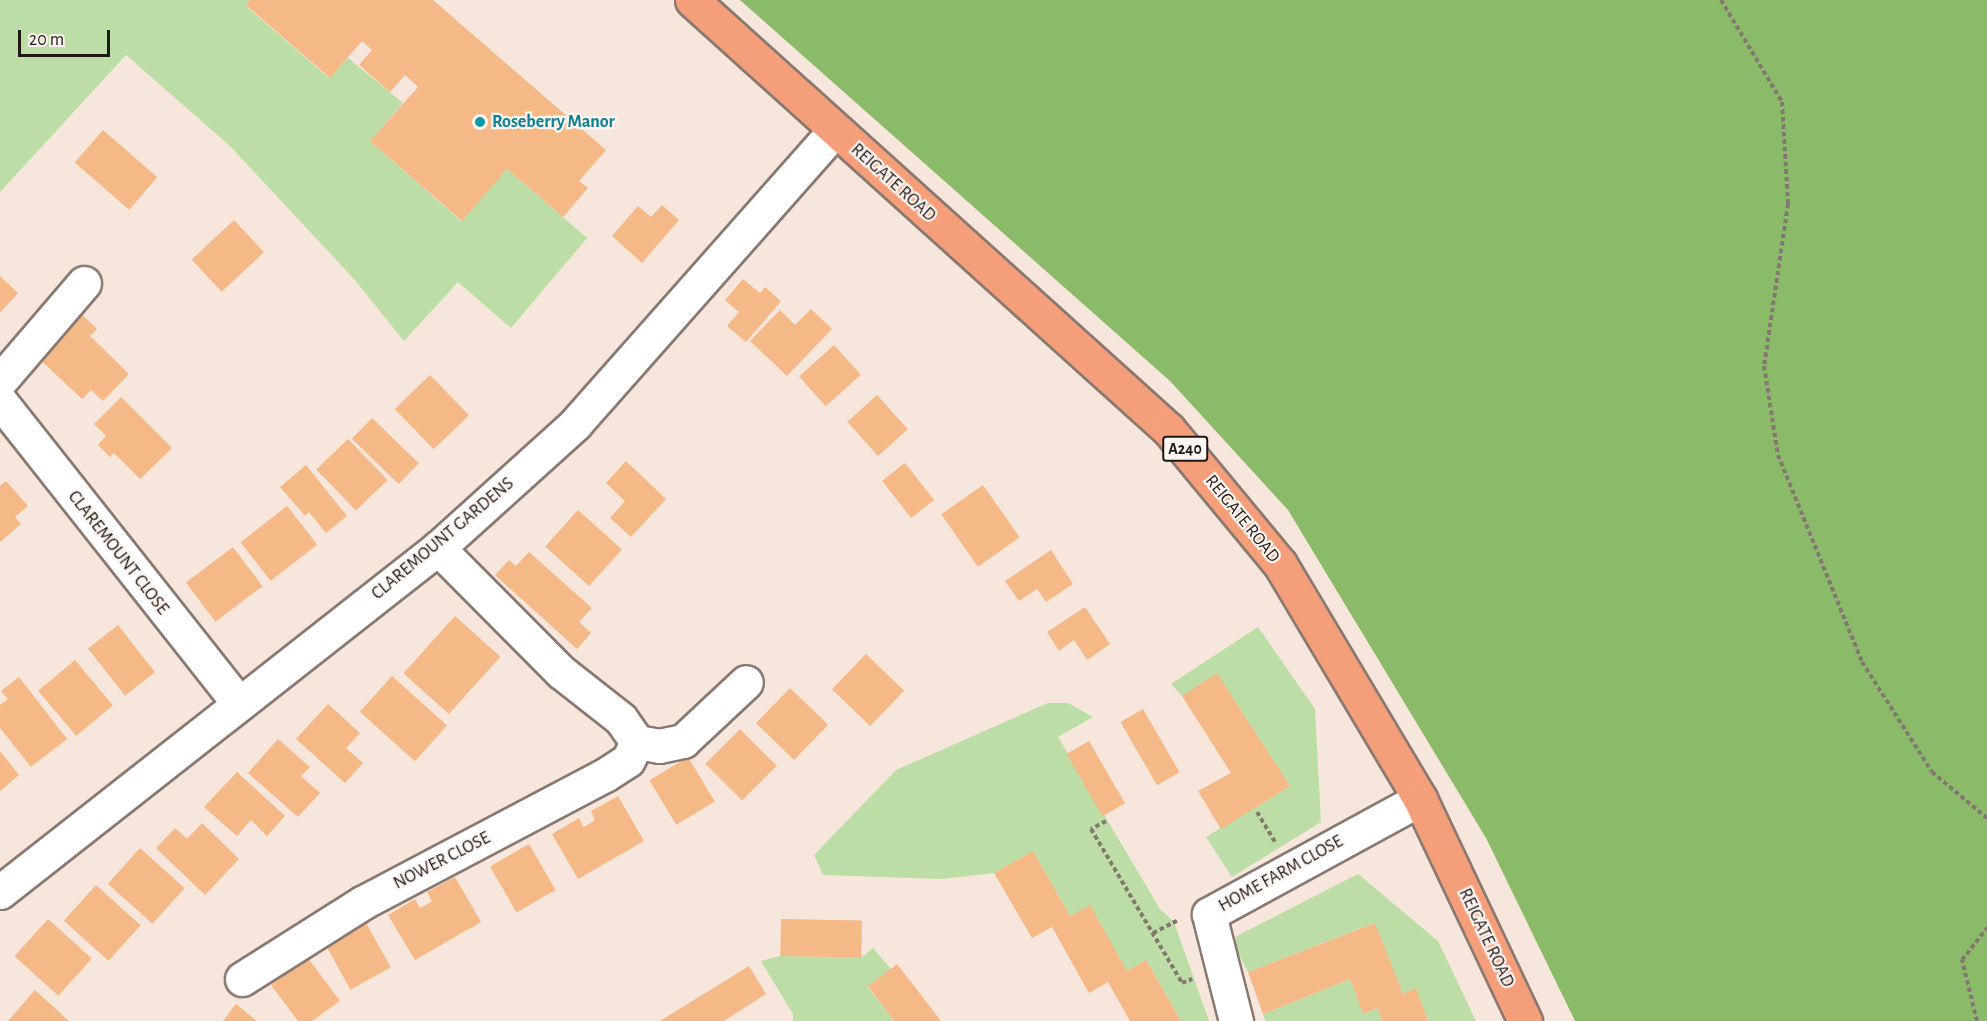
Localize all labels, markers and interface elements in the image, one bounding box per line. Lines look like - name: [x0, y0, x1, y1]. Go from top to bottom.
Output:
- scale bar: [21, 18, 112, 56]
- text: 20 m: [29, 31, 64, 49]
- place label: Roseberry Manor: [492, 111, 615, 133]
- marker: Roseberry Manor: [473, 115, 487, 129]
- street label: REIGATE ROAD: [846, 139, 940, 227]
- road number: A240: [1161, 436, 1209, 462]
- street label: REIGATE ROAD: [1200, 471, 1284, 567]
- street label: CLAREMOUNT GARDENS: [368, 473, 518, 605]
- street label: CLAREMOUNT CLOSE: [63, 487, 173, 619]
- street label: NOWER CLOSE: [390, 827, 494, 895]
- street label: HOME FARM CLOSE: [1215, 831, 1347, 917]
- street label: REIGATE ROAD: [1454, 885, 1518, 991]

